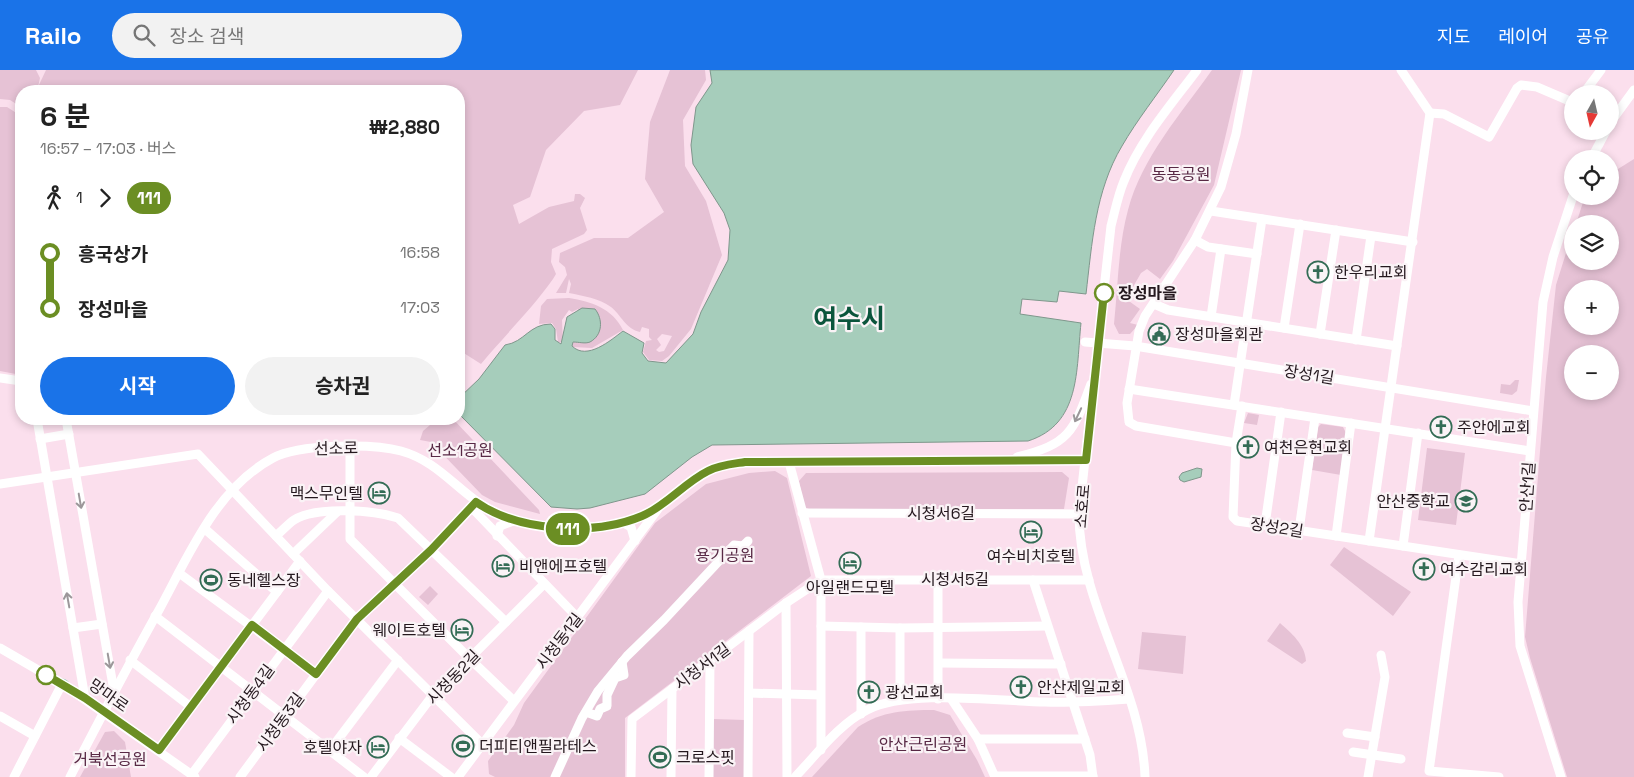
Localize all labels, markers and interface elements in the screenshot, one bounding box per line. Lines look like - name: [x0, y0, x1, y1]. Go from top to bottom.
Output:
- search box: [112, 13, 462, 58]
- text: Railo: [25, 20, 82, 51]
- icon: search: [130, 21, 158, 49]
- text: 장소 검색: [170, 24, 244, 49]
- text: 지도: [1437, 25, 1470, 48]
- text: 레이어: [1498, 25, 1548, 48]
- text: 공유: [1576, 25, 1609, 48]
- north arrow: [1564, 85, 1619, 140]
- map controls: [1564, 85, 1619, 400]
- text: 6 분: [40, 98, 90, 134]
- text: ₩2,880: [369, 115, 440, 140]
- text: 16:57 – 17:03 · 버스: [40, 138, 176, 159]
- button: locate: [1564, 150, 1619, 205]
- park label: 동동공원: [1152, 164, 1210, 185]
- icon: walk: [40, 184, 68, 212]
- icon: forward: [91, 184, 119, 212]
- text: 111: [137, 186, 161, 209]
- text: 1: [76, 187, 83, 208]
- button: layers: [1564, 215, 1619, 270]
- text: 흥국상가: [78, 242, 148, 267]
- text: 16:58: [400, 242, 440, 263]
- church icon: 한우리교회: [1306, 260, 1330, 284]
- place label: 한우리교회: [1334, 262, 1408, 283]
- button: +: [1564, 280, 1619, 335]
- marker: 장성마을: [1094, 283, 1114, 303]
- place label: 장성마을: [1118, 283, 1177, 304]
- text: 장성마을: [78, 297, 148, 322]
- text: 17:03: [400, 297, 440, 318]
- district label: 여수시: [813, 302, 885, 336]
- public building icon: 장성마을회관: [1147, 322, 1171, 346]
- place label: 장성마을회관: [1175, 324, 1264, 345]
- button: −: [1564, 345, 1619, 400]
- button: 시작: [40, 357, 235, 415]
- button: 승차권: [245, 357, 440, 415]
- street label: 장성1길: [1282, 360, 1336, 389]
- one-way arrow: [1073, 407, 1083, 422]
- church icon: 주안에교회: [1429, 415, 1453, 439]
- place label: 주안에교회: [1457, 417, 1531, 438]
- church icon: 여천은현교회: [1236, 435, 1260, 459]
- place label: 여천은현교회: [1264, 437, 1352, 458]
- street label: 선소로: [314, 438, 359, 459]
- park label: 선소1공원: [427, 440, 493, 461]
- street label: 안산1길: [1515, 461, 1540, 513]
- hotel icon: 맥스무인텔: [367, 481, 391, 505]
- place label: 맥스무인텔: [289, 483, 363, 504]
- street label: 소호로: [1070, 483, 1095, 529]
- school or university icon: 안산중학교: [1454, 489, 1478, 513]
- place label: 안산중학교: [1376, 491, 1450, 512]
- one-way arrow: [76, 493, 86, 509]
- street label: 시청서6길: [907, 503, 975, 524]
- line badge: 111: [539, 513, 597, 545]
- street label: 장성2길: [1249, 513, 1305, 542]
- text: 111: [556, 517, 580, 540]
- hotel icon: 여수비치호텔: [1019, 520, 1043, 544]
- park label: 용기공원: [696, 545, 754, 566]
- place label: 여수비치호텔: [987, 546, 1075, 567]
- hotel icon: 아일랜드모텔: [838, 551, 862, 575]
- hotel icon: 비앤에프호텔: [491, 554, 515, 578]
- place label: 비앤에프호텔: [519, 556, 607, 577]
- church icon: 여수감리교회: [1412, 557, 1436, 581]
- place label: 여수감리교회: [1440, 559, 1528, 580]
- sports icon: 동네헬스장: [199, 568, 223, 592]
- street label: 시청서5길: [921, 569, 989, 590]
- place label: 동네헬스장: [227, 570, 301, 591]
- place label: 아일랜드모텔: [806, 577, 894, 598]
- one-way arrow: [62, 592, 72, 608]
- street label: 시청동1길: [531, 609, 588, 674]
- hotel icon: 웨이트호텔: [450, 618, 474, 642]
- place label: 웨이트호텔: [372, 620, 446, 641]
- street label: 시청서1길: [670, 638, 735, 695]
- street label: 시청동2길: [422, 645, 485, 709]
- one-way arrow: [104, 653, 114, 669]
- street label: 시청동4길: [222, 660, 279, 728]
- unlabelled marker: [36, 665, 56, 685]
- street label: 망마로: [85, 674, 133, 717]
- church icon: 안산제일교회: [1009, 675, 1033, 699]
- place label: 안산제일교회: [1037, 677, 1125, 698]
- church icon: 광선교회: [857, 680, 881, 704]
- place label: 광선교회: [885, 682, 944, 703]
- street label: 시청동3길: [252, 688, 309, 756]
- sports icon: 더피티앤필라테스: [451, 734, 475, 758]
- park label: 안산근린공원: [879, 734, 967, 755]
- hotel icon: 호텔야자: [366, 735, 390, 759]
- place label: 더피티앤필라테스: [479, 736, 597, 757]
- place label: 호텔야자: [303, 737, 362, 758]
- sports icon: 크로스핏: [648, 745, 672, 769]
- place label: 크로스핏: [676, 747, 735, 768]
- park label: 거북선공원: [73, 749, 147, 770]

